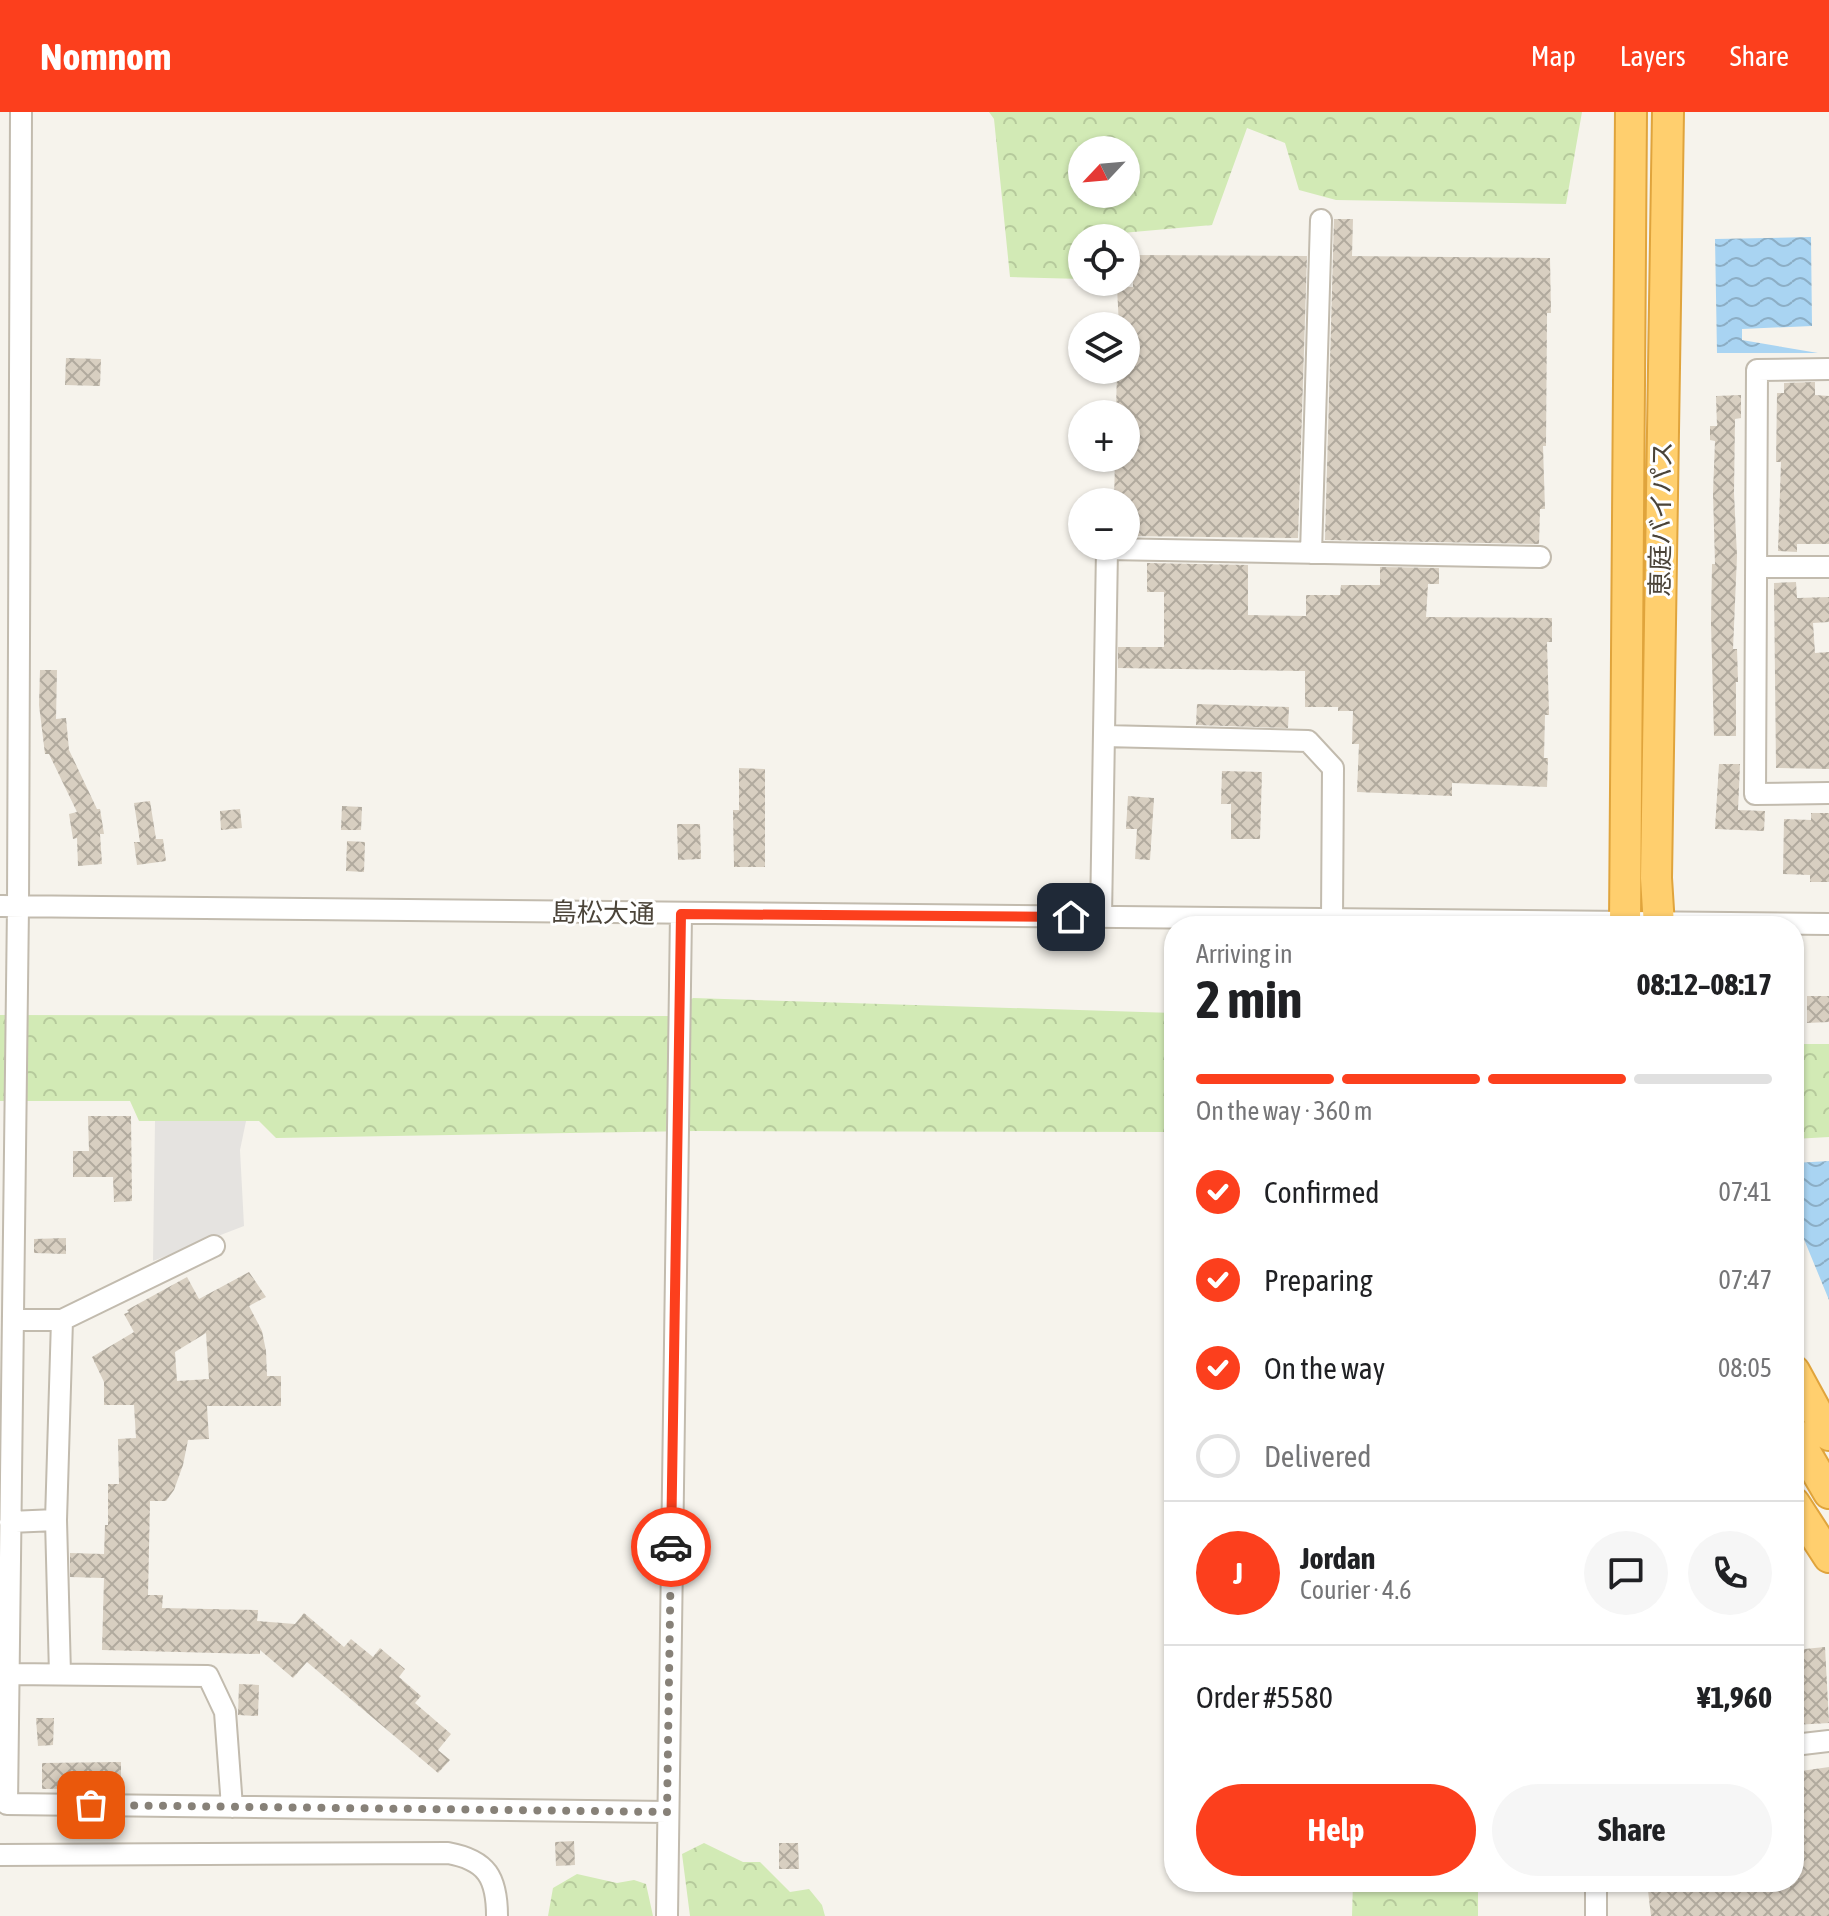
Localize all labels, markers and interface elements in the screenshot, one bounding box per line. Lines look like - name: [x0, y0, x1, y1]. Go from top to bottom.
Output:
- text: Nomnom: [40, 35, 171, 78]
- text: Map: [1531, 40, 1576, 72]
- text: Layers: [1620, 40, 1686, 72]
- text: Share: [1730, 40, 1789, 72]
- north arrow: [1068, 136, 1140, 208]
- map controls: [1068, 136, 1140, 560]
- button: locate: [1068, 224, 1140, 296]
- button: layers: [1068, 312, 1140, 384]
- button: +: [1068, 400, 1140, 472]
- street label: 恵庭バイパス: [1645, 441, 1677, 597]
- button: −: [1068, 488, 1140, 560]
- pin: [1037, 883, 1105, 951]
- icon: home: [1049, 895, 1093, 939]
- street label: 島松大通: [551, 897, 655, 929]
- text: Arriving in: [1196, 939, 1293, 969]
- text: 08:12–08:17: [1637, 967, 1772, 1001]
- text: 2 min: [1196, 969, 1302, 1029]
- text: On the way · 360 m: [1196, 1096, 1373, 1126]
- icon: check: [1196, 1170, 1240, 1214]
- text: Confirmed: [1264, 1175, 1379, 1209]
- text: 07:41: [1718, 1177, 1772, 1207]
- icon: check: [1196, 1258, 1240, 1302]
- text: Preparing: [1264, 1263, 1373, 1297]
- text: 07:47: [1718, 1265, 1772, 1295]
- icon: check: [1196, 1346, 1240, 1390]
- text: On the way: [1264, 1351, 1385, 1385]
- text: 08:05: [1718, 1353, 1772, 1383]
- text: Delivered: [1264, 1439, 1372, 1473]
- courier: [631, 1507, 711, 1587]
- icon: car: [649, 1525, 693, 1569]
- button: chat: [1584, 1531, 1668, 1615]
- button: phone: [1688, 1531, 1772, 1615]
- text: Jordan: [1300, 1541, 1375, 1575]
- text: J: [1233, 1556, 1243, 1590]
- text: Courier · 4.6: [1300, 1575, 1411, 1605]
- text: Order #5580: [1196, 1680, 1333, 1714]
- text: ¥1,960: [1697, 1680, 1772, 1714]
- pin: [57, 1771, 125, 1839]
- icon: bag: [69, 1783, 113, 1827]
- button: Help: [1196, 1784, 1476, 1876]
- button: Share: [1492, 1784, 1772, 1876]

